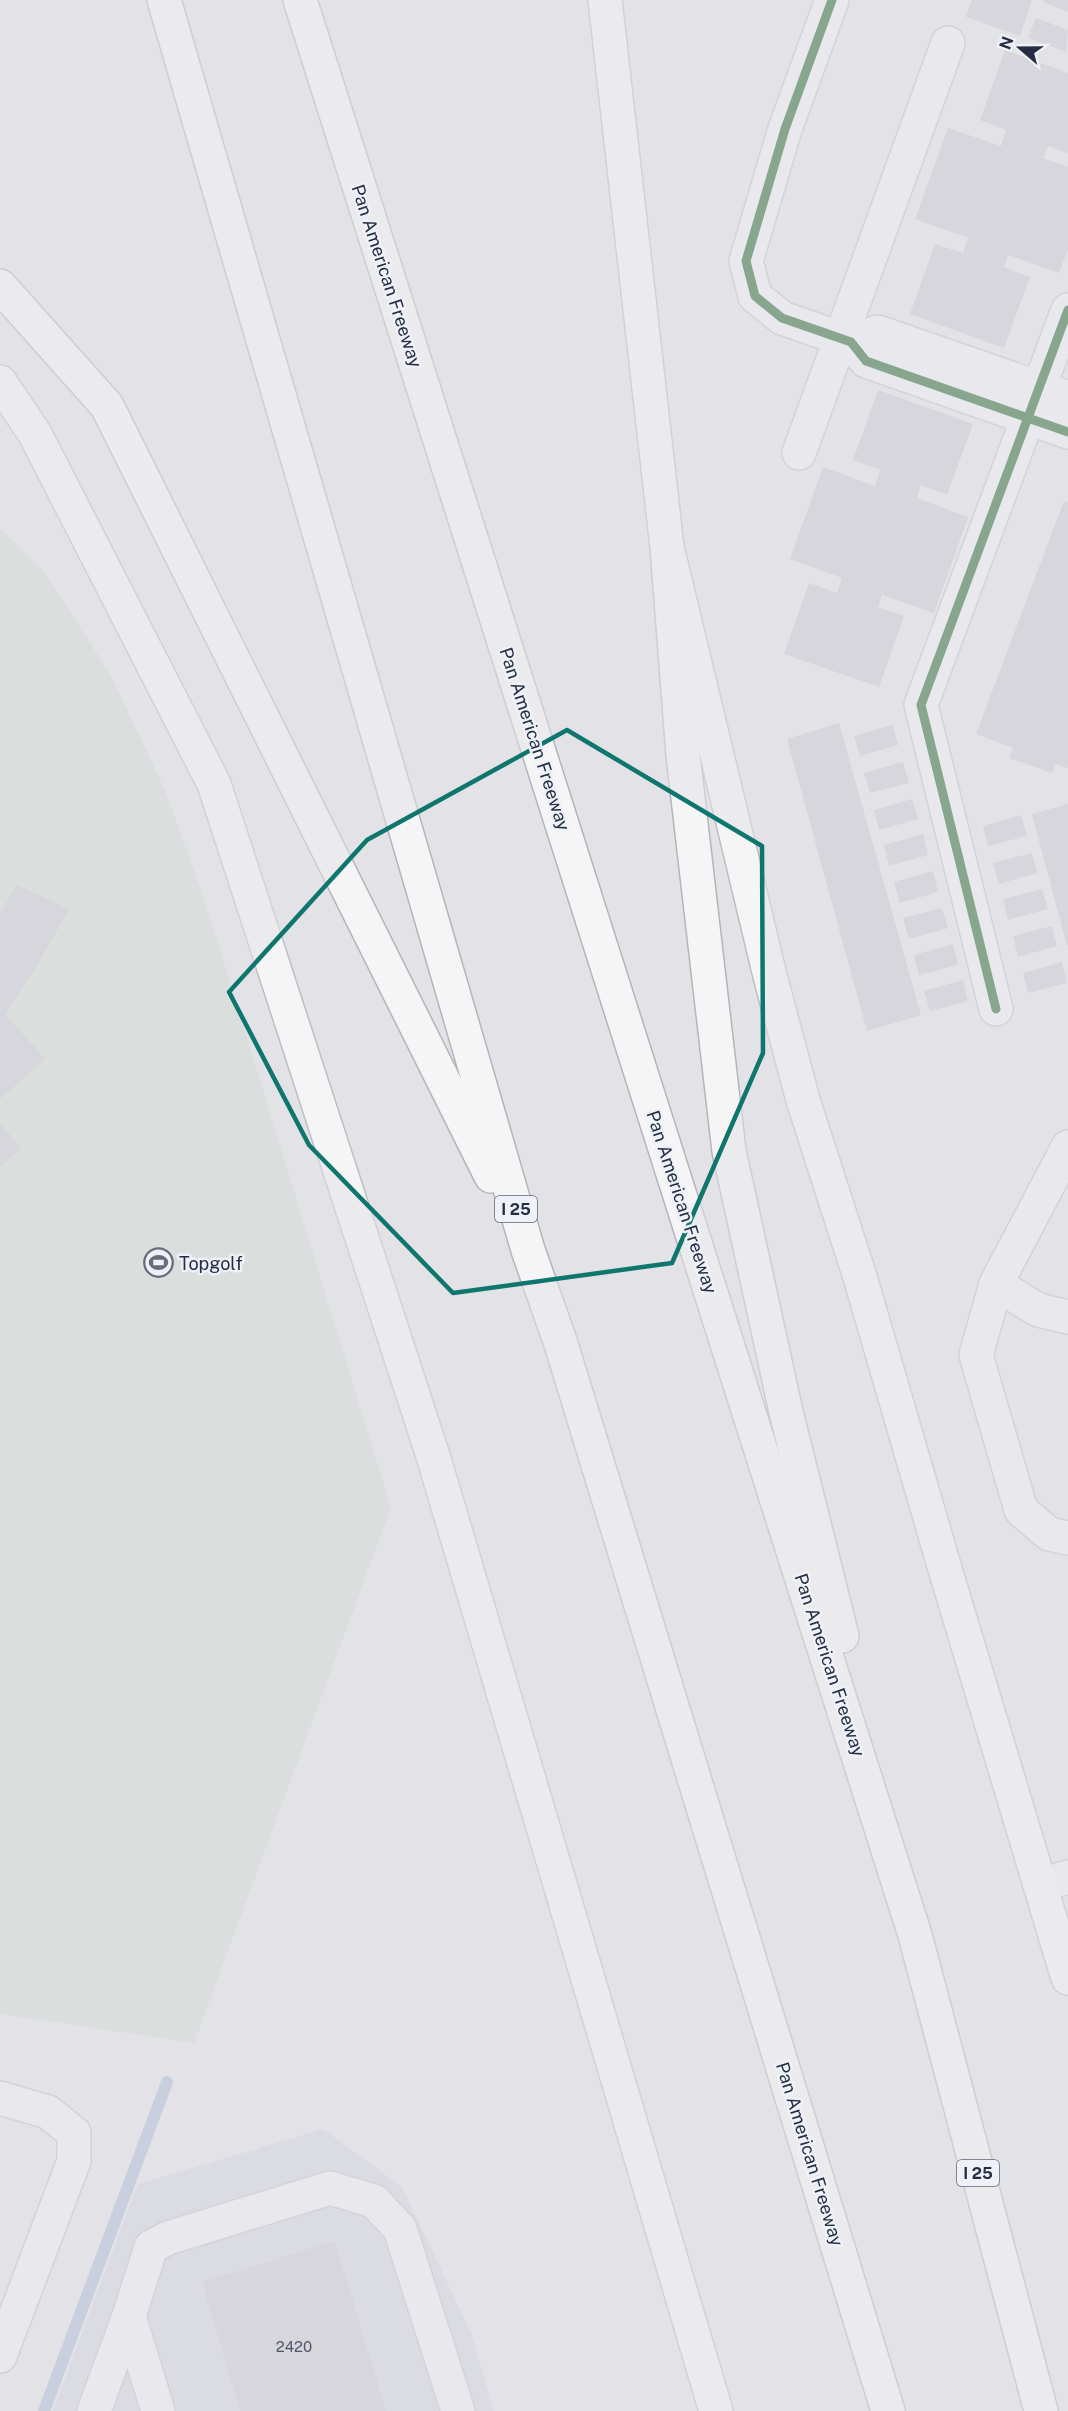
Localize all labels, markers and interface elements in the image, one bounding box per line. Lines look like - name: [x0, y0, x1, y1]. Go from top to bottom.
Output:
- north arrow: [990, 18, 1050, 78]
- text: N: [995, 34, 1017, 52]
- street label: Pan American Freeway: [347, 182, 427, 371]
- street label: Pan American Freeway: [495, 645, 575, 834]
- street label: Pan American Freeway: [642, 1108, 722, 1297]
- road number: I 25: [495, 1196, 537, 1222]
- sports icon: Topgolf: [142, 1247, 174, 1279]
- place label: Topgolf: [179, 1253, 243, 1274]
- street label: Pan American Freeway: [790, 1571, 870, 1760]
- street label: Pan American Freeway: [772, 2059, 848, 2249]
- road number: I 25: [957, 2160, 999, 2186]
- house number: 2420: [276, 2338, 312, 2355]

